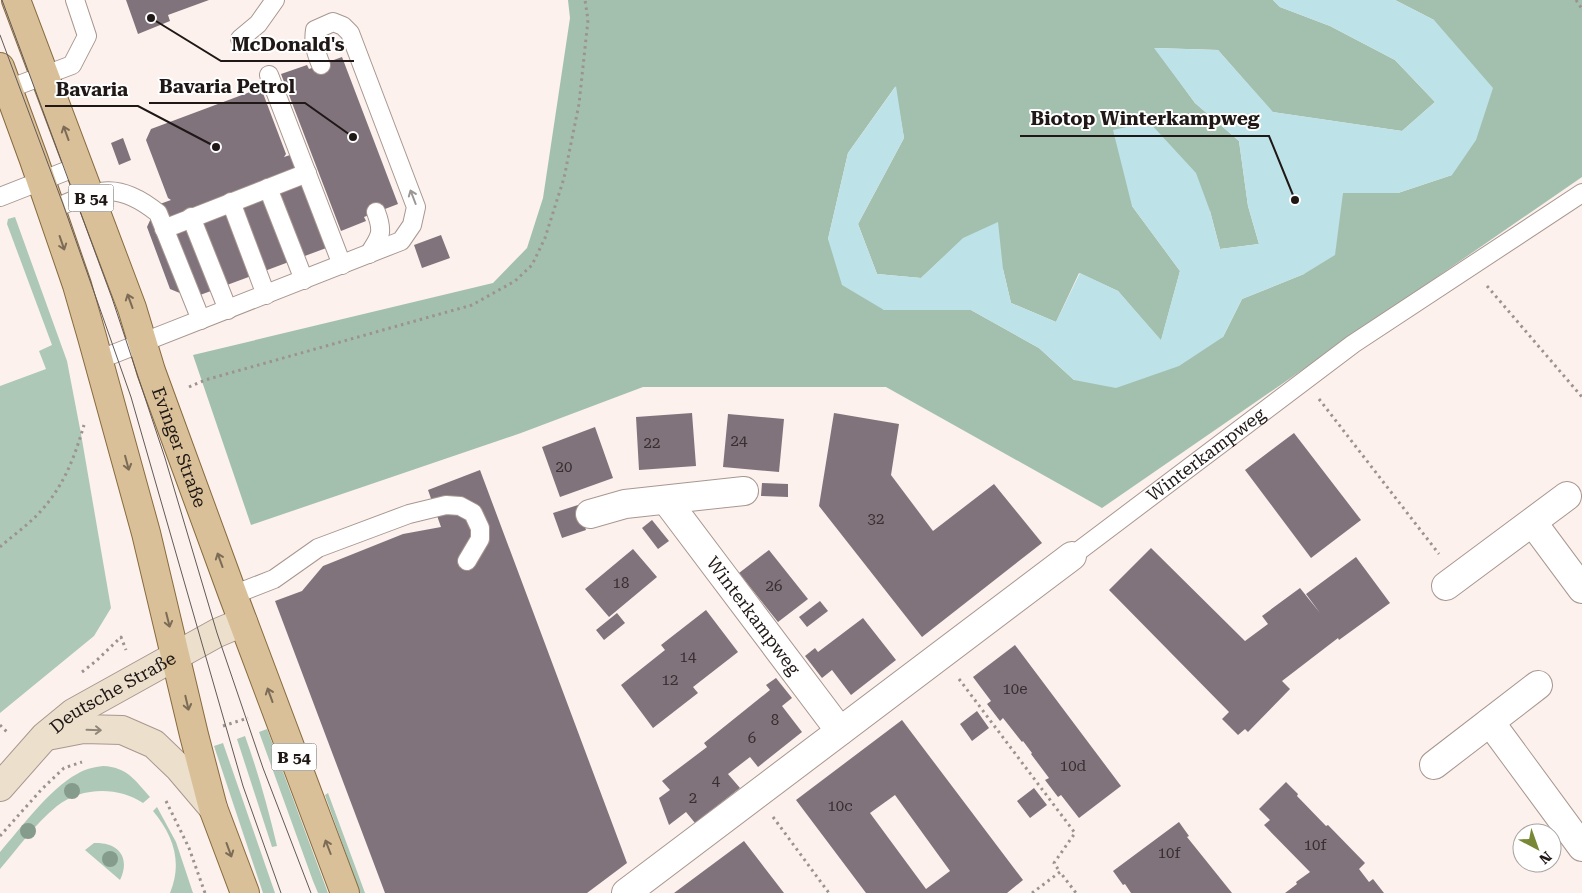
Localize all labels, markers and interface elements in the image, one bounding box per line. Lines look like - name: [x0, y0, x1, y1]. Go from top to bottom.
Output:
- callout: McDonald's: [221, 27, 354, 61]
- text: McDonald's: [231, 33, 345, 56]
- callout: Bavaria Petrol: [149, 69, 305, 103]
- callout: Bavaria: [45, 72, 138, 106]
- text: Bavaria Petrol: [159, 75, 295, 98]
- text: Bavaria: [56, 78, 128, 101]
- callout: Biotop Winterkampweg: [1020, 102, 1269, 136]
- text: Biotop Winterkampweg: [1031, 107, 1260, 130]
- one-way arrow: [61, 126, 70, 141]
- road number: B 54: [68, 184, 114, 212]
- one-way arrow: [408, 190, 417, 206]
- one-way arrow: [58, 235, 67, 251]
- one-way arrow: [124, 294, 133, 309]
- street label: Evinger Straße: [148, 384, 211, 510]
- street label: Winterkampweg: [1143, 403, 1270, 506]
- house number: 24: [731, 432, 748, 450]
- house number: 22: [644, 434, 660, 452]
- one-way arrow: [123, 454, 133, 470]
- house number: 20: [556, 458, 572, 476]
- house number: 32: [868, 510, 884, 528]
- street label: Winterkampweg: [702, 552, 805, 679]
- one-way arrow: [215, 553, 224, 568]
- house number: 18: [613, 574, 629, 592]
- house number: 26: [766, 577, 782, 595]
- one-way arrow: [164, 612, 173, 628]
- street label: Deutsche Straße: [46, 647, 179, 738]
- house number: 14: [680, 648, 697, 666]
- house number: 12: [662, 671, 678, 689]
- house number: 10e: [1002, 680, 1028, 698]
- one-way arrow: [265, 688, 274, 704]
- one-way arrow: [183, 695, 192, 711]
- house number: 8: [771, 711, 779, 729]
- one-way arrow: [85, 725, 101, 734]
- house number: 6: [748, 729, 756, 747]
- road number: B 54: [272, 744, 316, 770]
- house number: 10d: [1060, 757, 1087, 775]
- house number: 4: [712, 772, 721, 790]
- house number: 2: [689, 789, 697, 807]
- house number: 10c: [827, 797, 853, 815]
- north arrow: [1512, 823, 1562, 873]
- house number: 10f: [1304, 836, 1328, 854]
- one-way arrow: [323, 840, 332, 856]
- one-way arrow: [225, 842, 234, 858]
- house number: 10f: [1158, 844, 1182, 862]
- text: N: [1536, 848, 1555, 868]

